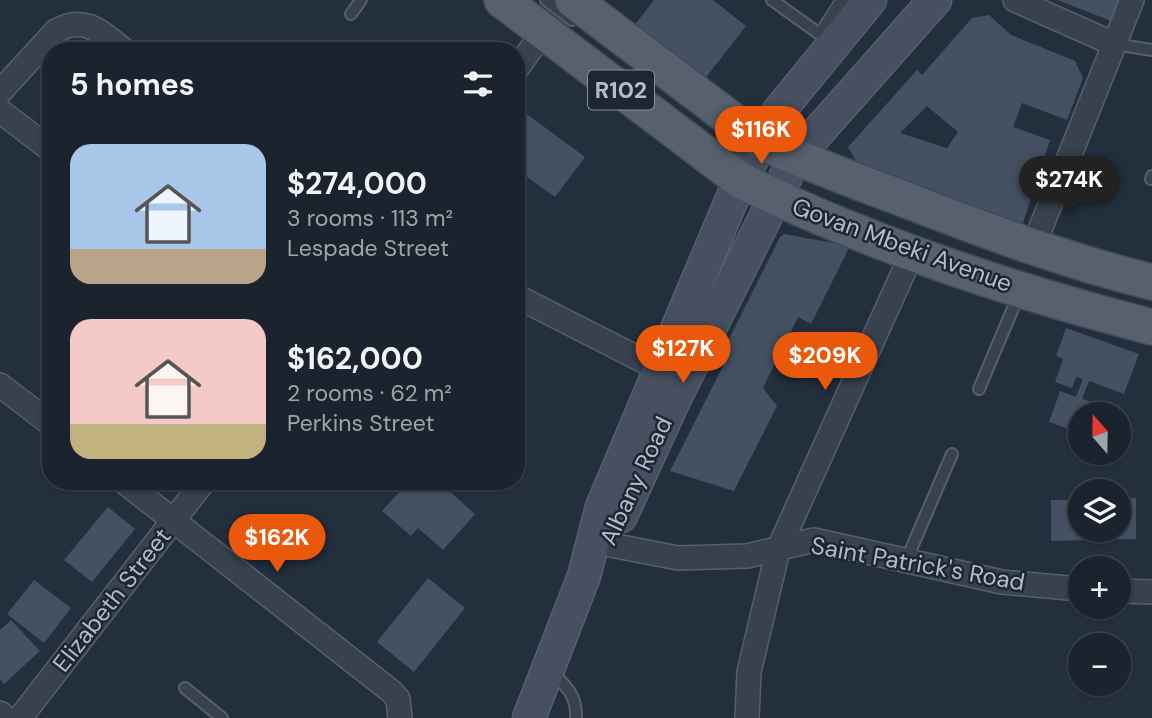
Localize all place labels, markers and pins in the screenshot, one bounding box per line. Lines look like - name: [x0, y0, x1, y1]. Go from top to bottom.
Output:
- pin: $116K: [712, 106, 810, 166]
- pin: $274K: [1020, 156, 1118, 216]
- pin: $127K: [634, 326, 732, 385]
- pin: $209K: [776, 332, 874, 392]
- pin: $162K: [228, 514, 326, 574]

